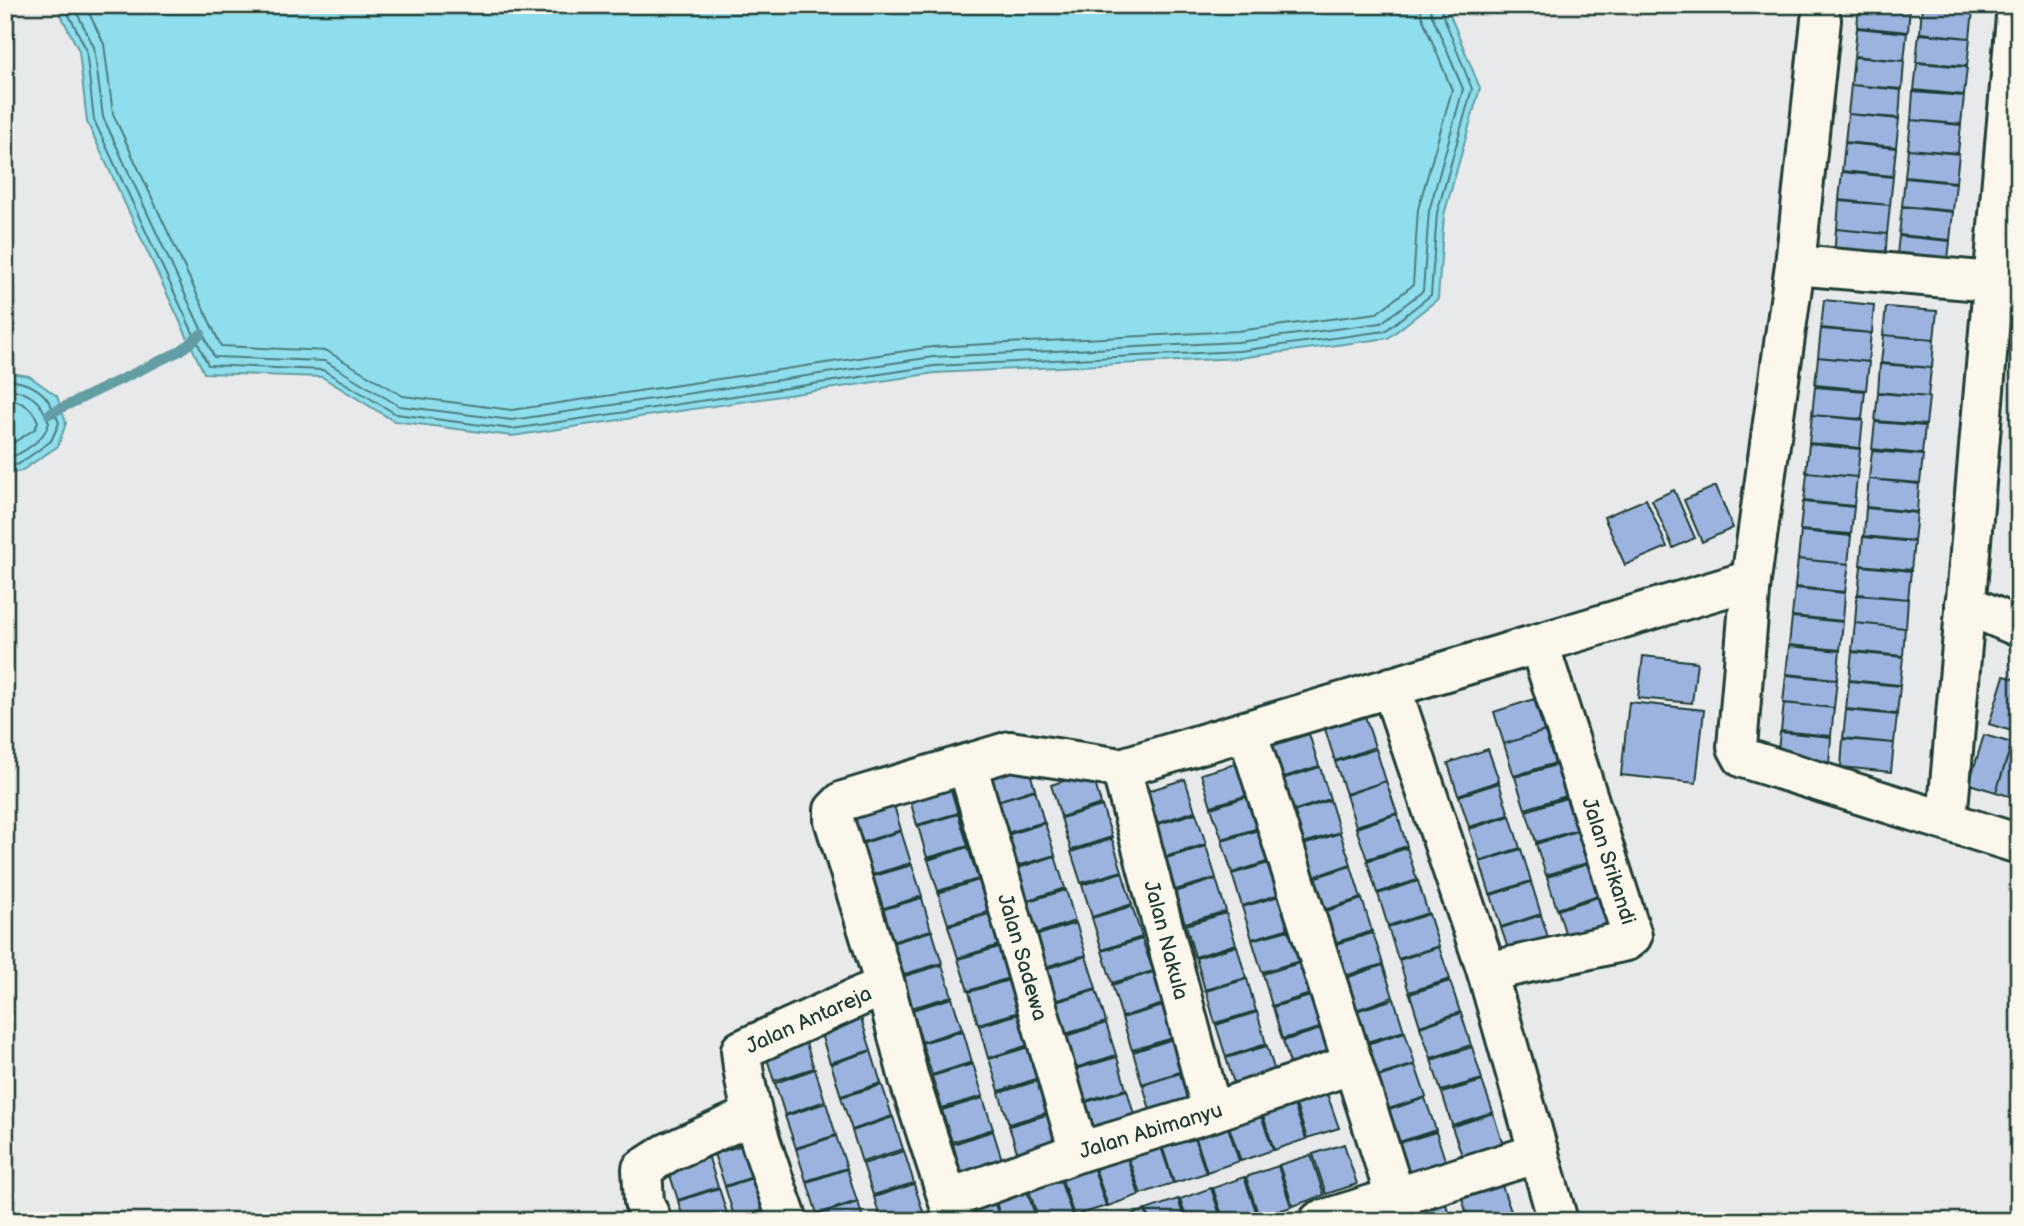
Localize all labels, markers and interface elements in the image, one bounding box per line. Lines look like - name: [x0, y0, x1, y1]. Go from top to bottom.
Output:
- street label: Jalan Srikandi: [1576, 795, 1641, 928]
- street label: Jalan Nakula: [1138, 878, 1194, 1003]
- street label: Jalan Sadewa: [992, 891, 1052, 1024]
- street label: Jalan Antareja: [742, 981, 876, 1059]
- street label: Jalan Abimanyu: [1076, 1097, 1226, 1164]

